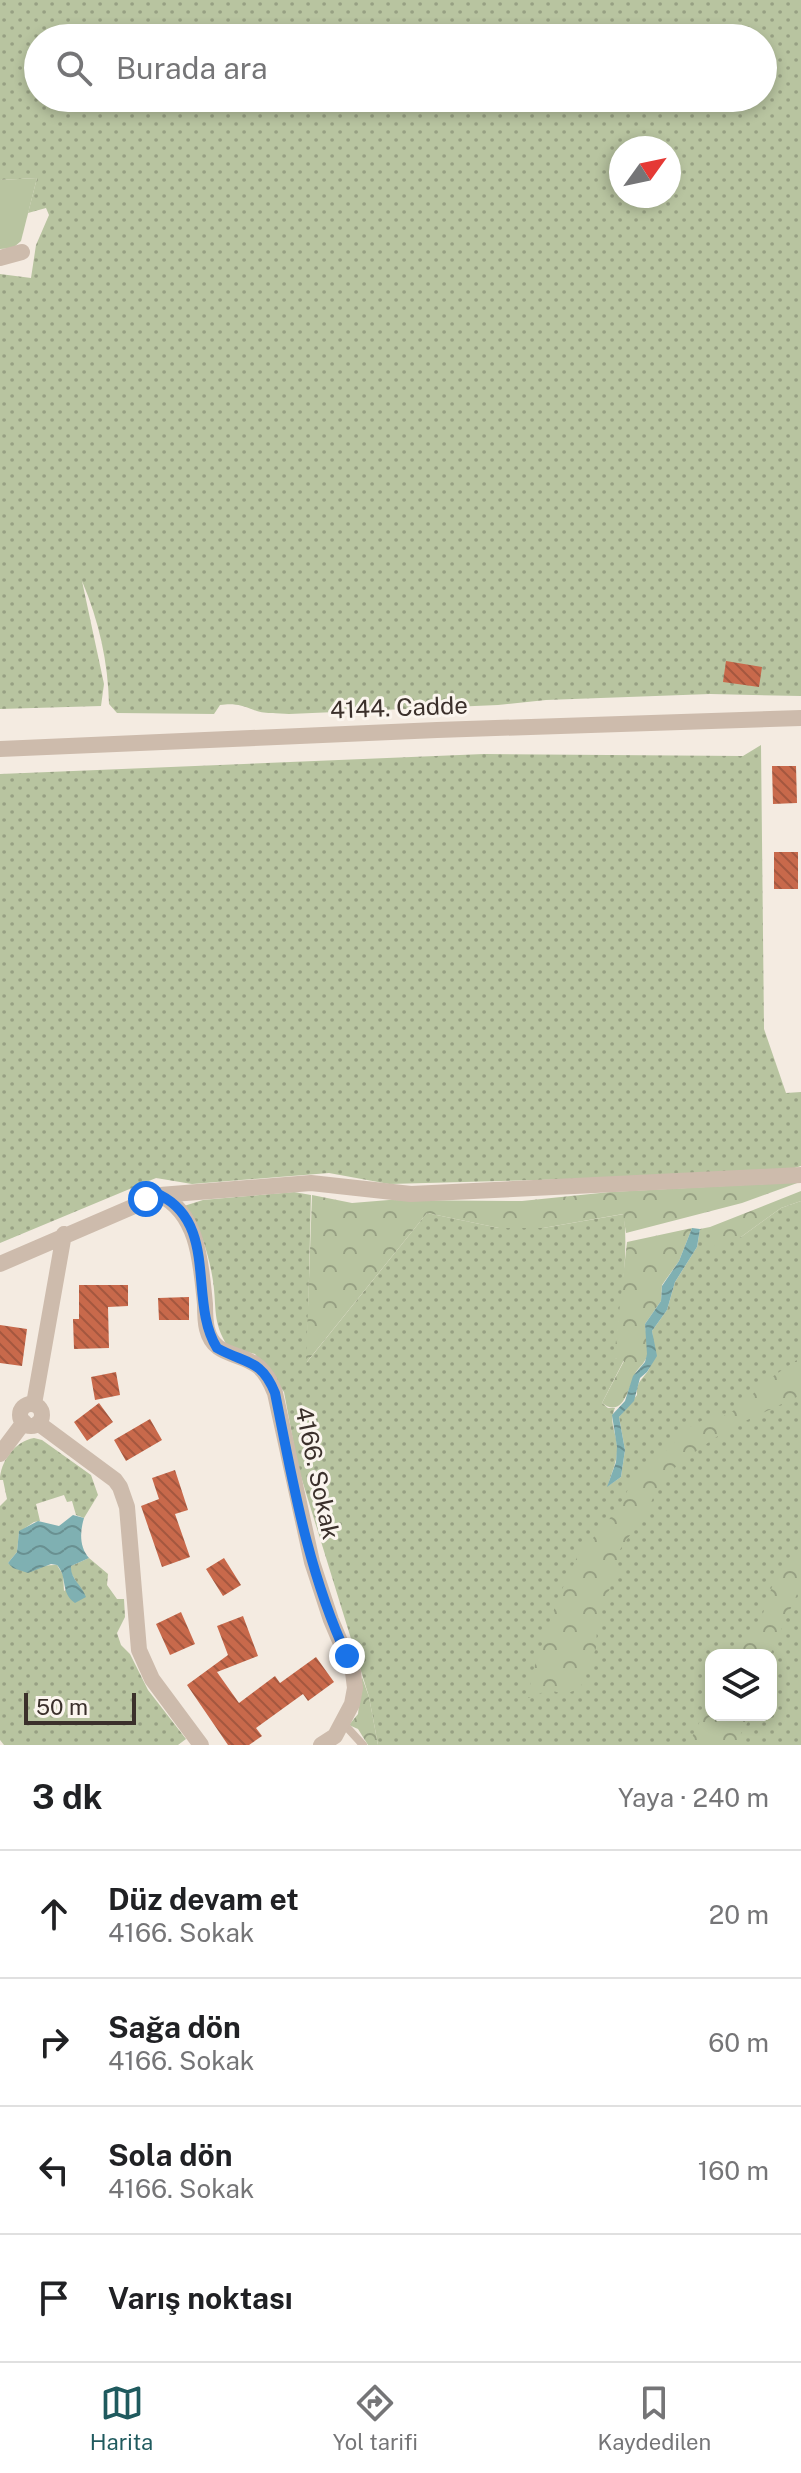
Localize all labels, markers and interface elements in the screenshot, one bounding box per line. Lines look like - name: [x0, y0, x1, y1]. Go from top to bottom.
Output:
- search box: [24, 24, 777, 112]
- icon: search: [52, 46, 96, 90]
- text: Burada ara: [116, 50, 268, 86]
- north arrow: [609, 136, 681, 208]
- street label: 4144. Cadde: [330, 691, 468, 723]
- route start: [128, 1181, 164, 1217]
- street label: 4166. Sokak: [290, 1404, 346, 1542]
- route end: [329, 1638, 365, 1674]
- map controls: [705, 1649, 777, 1721]
- button: layers: [705, 1649, 777, 1721]
- scale bar: [24, 1689, 136, 1725]
- text: 50 m: [36, 1694, 88, 1720]
- text: 3 dk: [32, 1777, 103, 1817]
- text: Yaya · 240 m: [618, 1782, 769, 1813]
- text: Düz devam et: [108, 1881, 299, 1917]
- icon: ahead: [32, 1892, 76, 1936]
- text: 20 m: [709, 1899, 769, 1930]
- text: 4166. Sokak: [108, 1917, 254, 1948]
- text: Sağa dön: [108, 2009, 241, 2045]
- icon: right: [32, 2020, 76, 2064]
- text: 60 m: [708, 2027, 769, 2058]
- text: 4166. Sokak: [108, 2045, 254, 2076]
- text: Sola dön: [108, 2137, 232, 2173]
- icon: left: [32, 2148, 76, 2192]
- text: 160 m: [698, 2155, 769, 2186]
- text: 4166. Sokak: [108, 2173, 254, 2204]
- icon: arrive: [32, 2276, 76, 2320]
- text: Varış noktası: [108, 2280, 293, 2316]
- tab: Harita: [90, 2381, 153, 2455]
- tab: Yol tarifi: [333, 2381, 418, 2455]
- tab: Kaydedilen: [597, 2381, 711, 2455]

